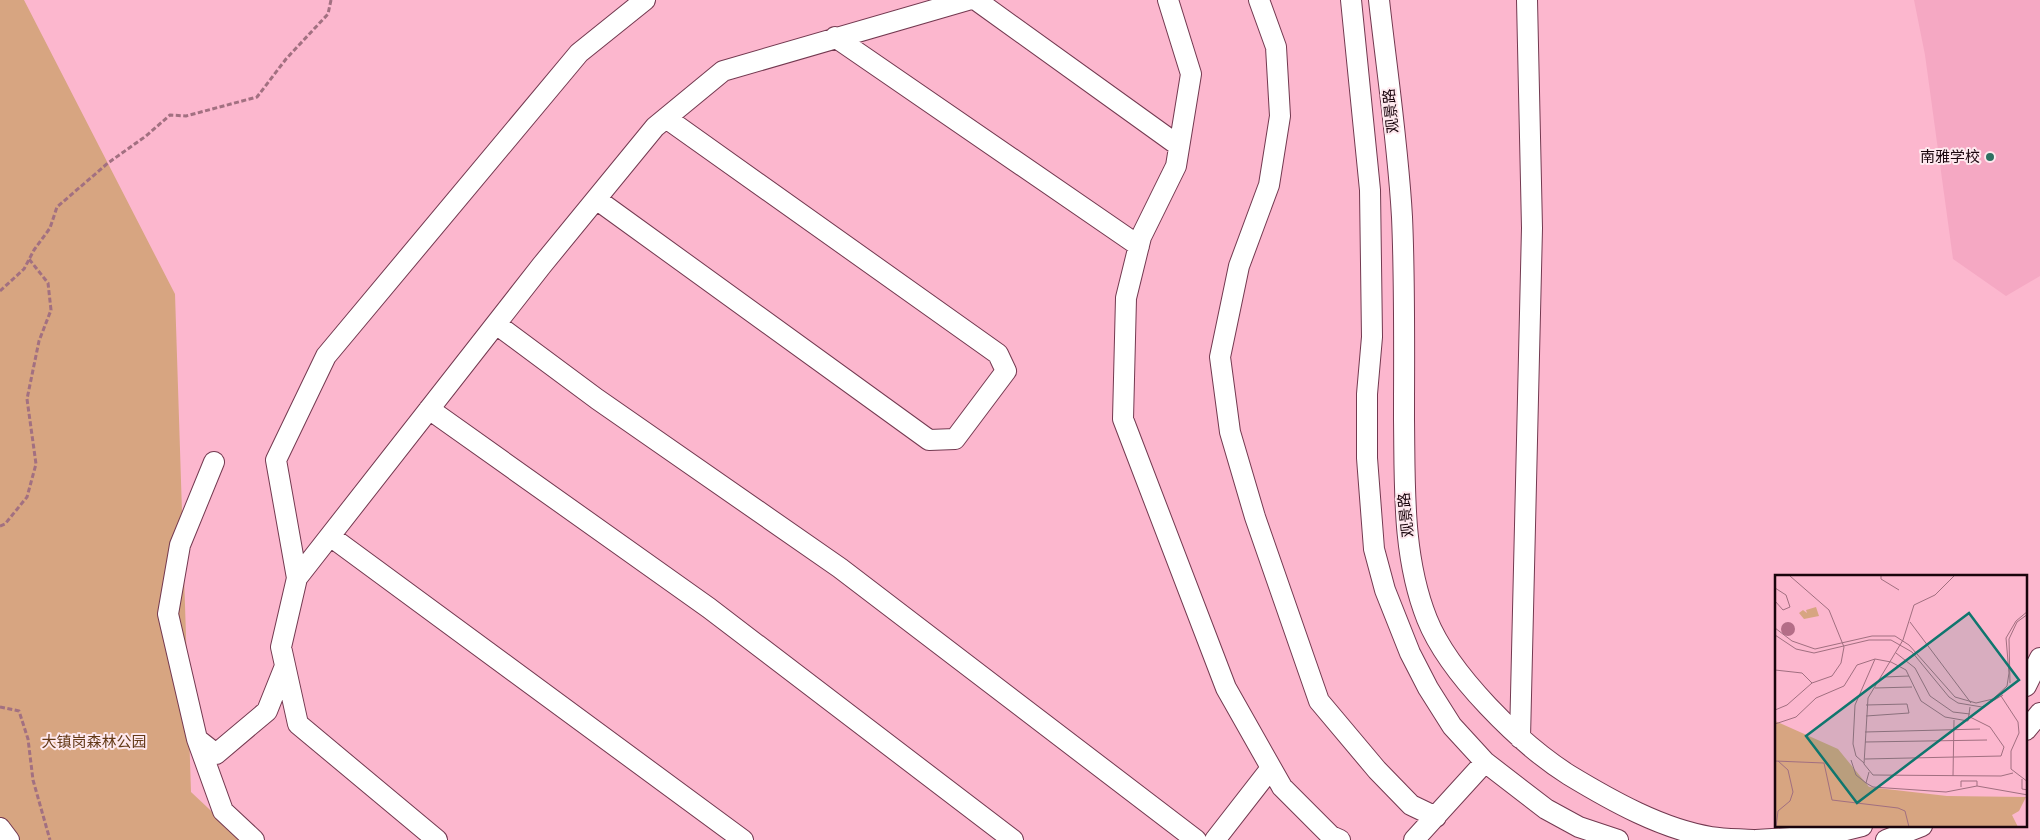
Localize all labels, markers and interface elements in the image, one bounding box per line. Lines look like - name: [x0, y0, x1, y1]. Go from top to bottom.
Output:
- street label: 观景路: [1380, 88, 1402, 134]
- place label: 南雅学校: [1920, 148, 1980, 166]
- marker: 南雅学校: [1984, 151, 1996, 163]
- street label: 观景路: [1395, 492, 1417, 538]
- inset map: [1775, 575, 2028, 828]
- park label: 大镇岗森林公园: [41, 733, 147, 751]

